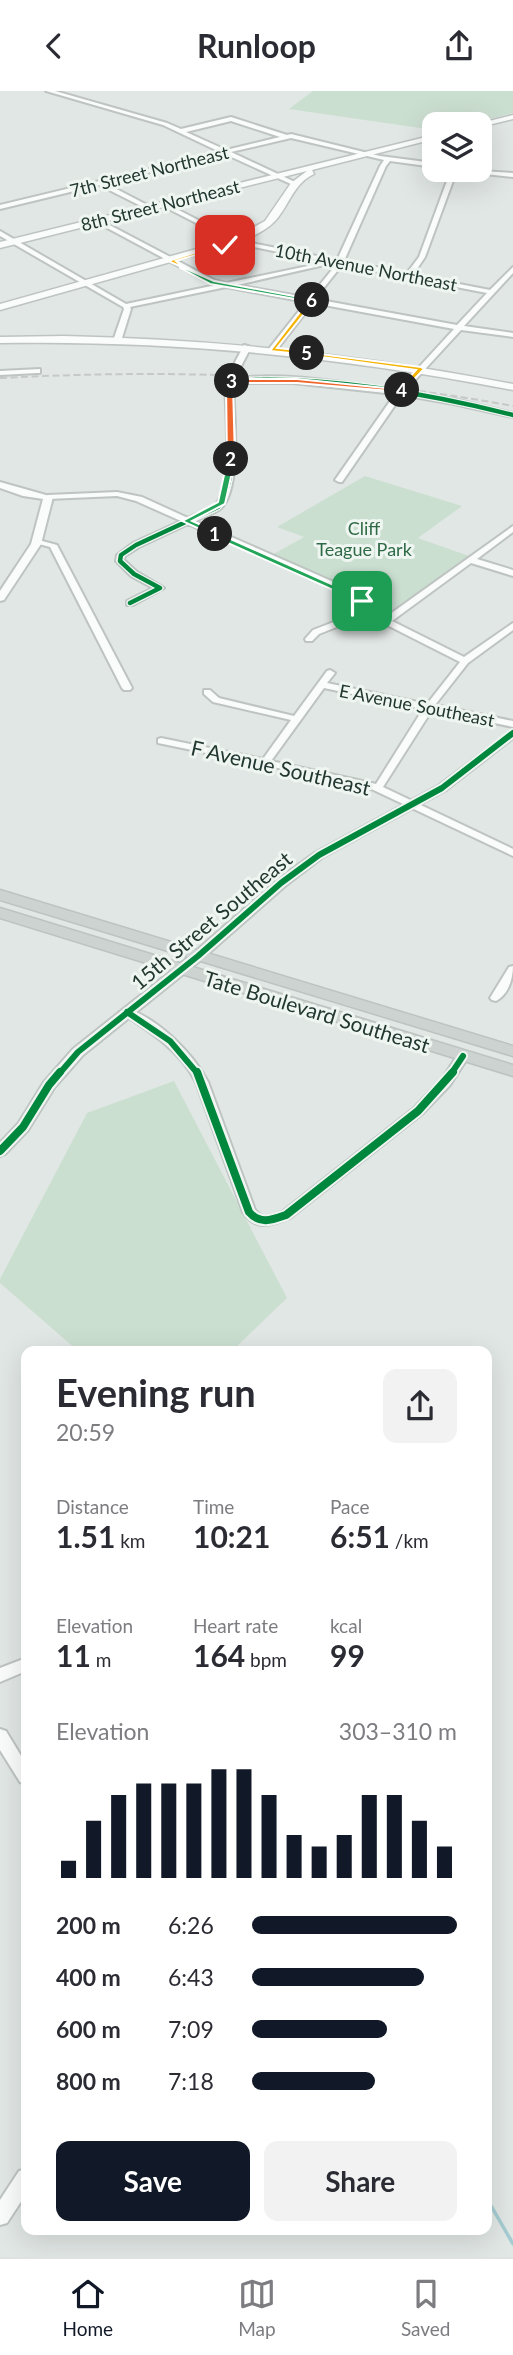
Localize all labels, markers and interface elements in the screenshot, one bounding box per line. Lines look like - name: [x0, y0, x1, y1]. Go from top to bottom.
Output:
- text: Runloop: [197, 26, 316, 65]
- icon: back: [35, 27, 73, 65]
- icon: share: [440, 27, 478, 65]
- map controls: [422, 112, 492, 182]
- button: layers: [422, 112, 492, 182]
- street label: 7th Street Northeast: [67, 140, 231, 201]
- street label: 8th Street Northeast: [78, 174, 242, 235]
- pin: [195, 215, 255, 275]
- icon: check: [206, 226, 244, 264]
- street label: 10th Avenue Northeast: [273, 239, 459, 296]
- pin: 6: [294, 283, 330, 318]
- text: 6: [306, 288, 317, 311]
- pin: 5: [290, 335, 324, 371]
- text: 5: [301, 341, 312, 364]
- pin: 3: [215, 363, 250, 399]
- text: 3: [226, 369, 237, 392]
- pin: 4: [384, 373, 420, 407]
- text: 4: [396, 378, 407, 401]
- pin: 2: [214, 441, 248, 477]
- text: 2: [225, 447, 236, 470]
- pin: 1: [198, 517, 232, 551]
- park label: Cliff Teague Park: [316, 517, 413, 560]
- text: 1: [209, 522, 220, 545]
- pin: [332, 571, 392, 631]
- icon: arrive: [343, 582, 381, 620]
- street label: E Avenue Southeast: [337, 679, 497, 731]
- street label: F Avenue Southeast: [189, 734, 374, 800]
- street label: 15th Street Southeast: [126, 845, 297, 994]
- street label: Tate Boulevard Southeast: [201, 965, 433, 1057]
- text: Evening run: [56, 1369, 256, 1415]
- button: share: [383, 1369, 457, 1443]
- text: 20:59: [56, 1418, 115, 1446]
- text: Distance: [56, 1495, 129, 1518]
- text: Time: [193, 1495, 234, 1518]
- text: Pace: [330, 1495, 369, 1518]
- text: 1.51: [56, 1518, 115, 1554]
- text: 10:21: [193, 1518, 270, 1554]
- text: 6:51: [330, 1518, 390, 1554]
- text: km: [115, 1529, 145, 1552]
- text: /km: [390, 1529, 429, 1552]
- text: Elevation: [56, 1614, 133, 1637]
- text: Heart rate: [193, 1614, 278, 1637]
- text: kcal: [330, 1614, 362, 1637]
- text: 11: [56, 1637, 91, 1673]
- text: 164: [193, 1637, 245, 1673]
- text: 99: [330, 1637, 365, 1673]
- text: m: [91, 1648, 111, 1671]
- text: bpm: [245, 1648, 287, 1671]
- text: Elevation: [56, 1717, 149, 1745]
- text: 303–310 m: [339, 1717, 457, 1745]
- text: 200 m: [56, 1911, 121, 1939]
- text: 6:26: [168, 1911, 214, 1939]
- text: 400 m: [56, 1963, 121, 1991]
- text: 6:43: [168, 1963, 214, 1991]
- text: 600 m: [56, 2015, 121, 2043]
- text: 7:09: [168, 2015, 214, 2043]
- text: 800 m: [56, 2067, 121, 2095]
- text: 7:18: [168, 2067, 214, 2095]
- button: Save: [56, 2141, 250, 2221]
- button: Share: [264, 2141, 457, 2221]
- tab: Home: [62, 2275, 113, 2340]
- tab: Map: [238, 2275, 276, 2340]
- tab: Saved: [401, 2275, 451, 2340]

